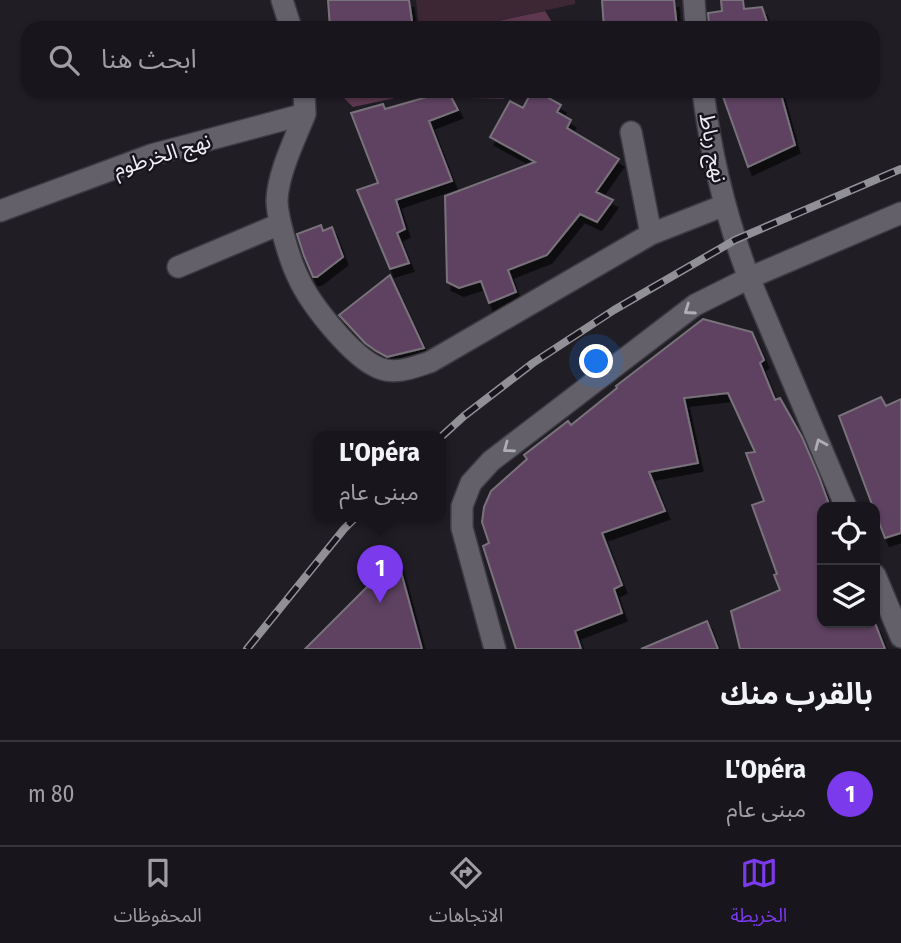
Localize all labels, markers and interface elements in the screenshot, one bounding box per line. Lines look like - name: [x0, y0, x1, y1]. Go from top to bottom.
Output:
- search box: [21, 21, 880, 98]
- icon: search: [45, 41, 83, 79]
- text: ابحث هنا: [101, 44, 197, 75]
- street label: نهج رباط: [692, 111, 732, 185]
- street label: نهج الخرطوم: [110, 128, 215, 185]
- one-way arrow: [684, 302, 697, 314]
- your location: [579, 344, 613, 378]
- popup: [313, 431, 446, 522]
- text: L'Opéra: [339, 437, 420, 468]
- one-way arrow: [504, 439, 516, 452]
- one-way arrow: [814, 439, 828, 451]
- text: مبنى عام: [339, 478, 419, 506]
- map controls: [817, 502, 880, 628]
- button: locate: [817, 502, 880, 565]
- pin: 1: [357, 545, 403, 603]
- button: layers: [817, 565, 880, 628]
- text: بالقرب منك: [721, 676, 873, 712]
- text: L'Opéra: [725, 754, 806, 785]
- text: 80 m: [28, 780, 75, 808]
- text: 1: [845, 780, 855, 808]
- text: مبنى عام: [726, 795, 806, 823]
- tab: المحفوظات: [114, 854, 202, 936]
- tab: الاتجاهات: [429, 854, 503, 936]
- tab: الخريطة: [730, 854, 787, 936]

